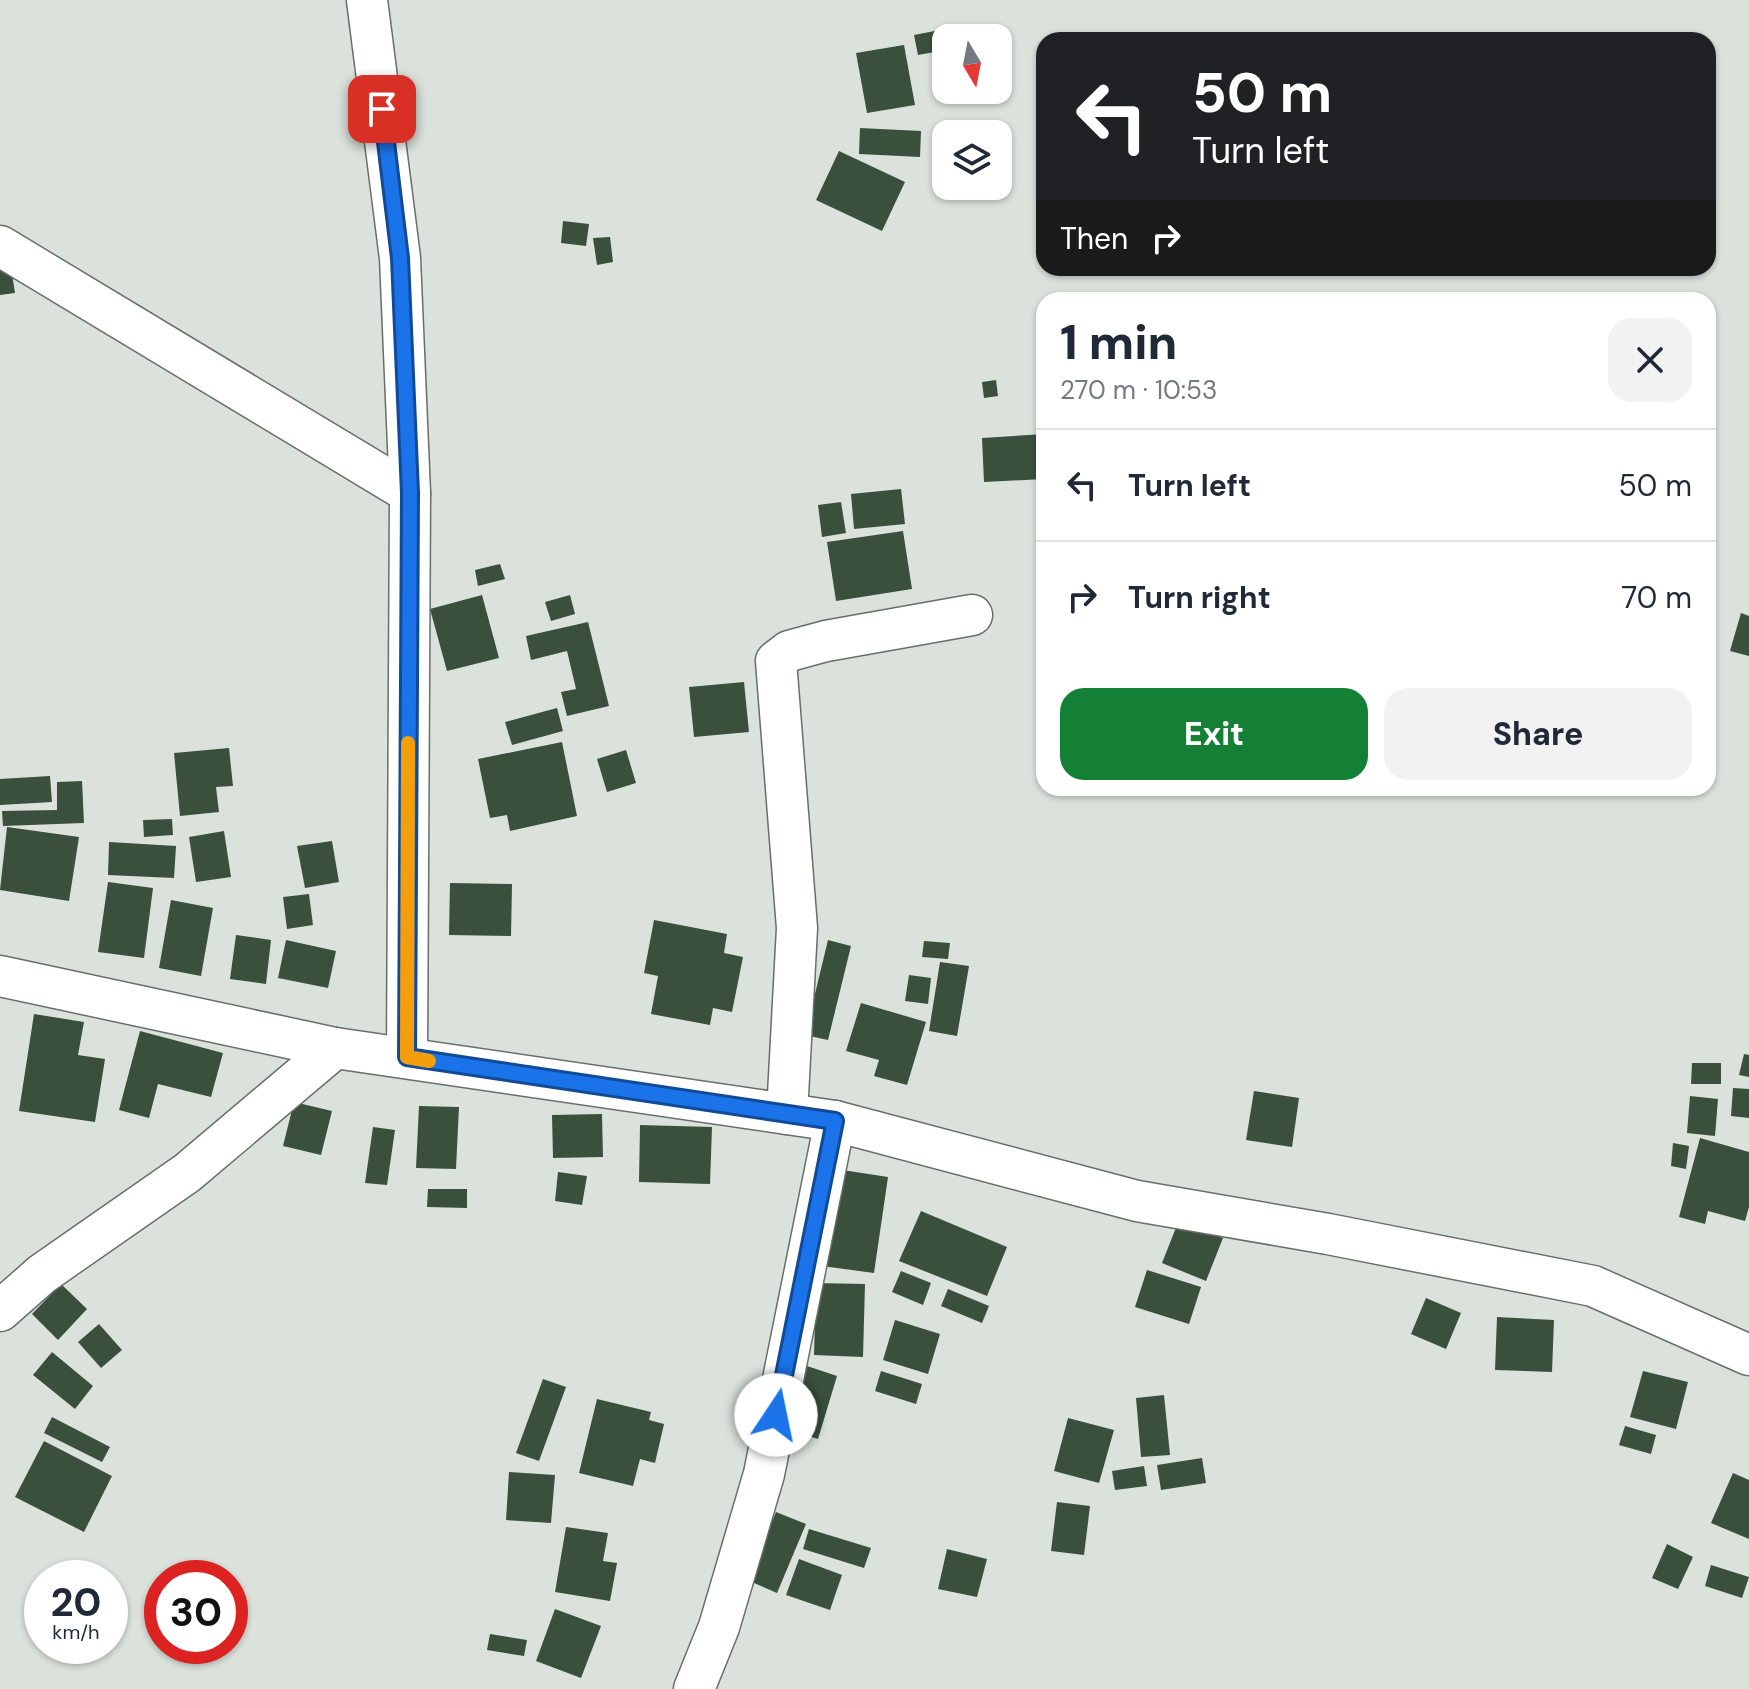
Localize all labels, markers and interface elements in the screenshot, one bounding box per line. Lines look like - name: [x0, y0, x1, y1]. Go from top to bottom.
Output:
- north arrow: [932, 24, 1012, 104]
- map controls: [932, 24, 1012, 200]
- text: 50 m: [1192, 56, 1332, 129]
- icon: left: [1060, 64, 1164, 168]
- pin: [348, 75, 416, 143]
- icon: arrive: [360, 87, 404, 131]
- button: layers: [932, 120, 1012, 200]
- text: Turn left: [1192, 127, 1329, 174]
- icon: right: [1144, 216, 1188, 260]
- text: Then: [1060, 219, 1128, 258]
- text: 1 min: [1060, 311, 1177, 374]
- button: close: [1608, 318, 1692, 402]
- text: 270 m · 10:53: [1060, 373, 1217, 407]
- icon: left: [1060, 463, 1104, 507]
- text: Turn left: [1128, 466, 1251, 505]
- text: 50 m: [1618, 466, 1692, 505]
- icon: right: [1060, 575, 1104, 619]
- text: Turn right: [1128, 578, 1271, 617]
- text: 70 m: [1621, 578, 1692, 617]
- button: Exit: [1060, 688, 1368, 780]
- button: Share: [1384, 688, 1692, 780]
- position arrow: [734, 1373, 818, 1457]
- speed limit sign: 30: [144, 1560, 248, 1664]
- text: 20: [50, 1576, 102, 1628]
- text: km/h: [52, 1619, 100, 1645]

